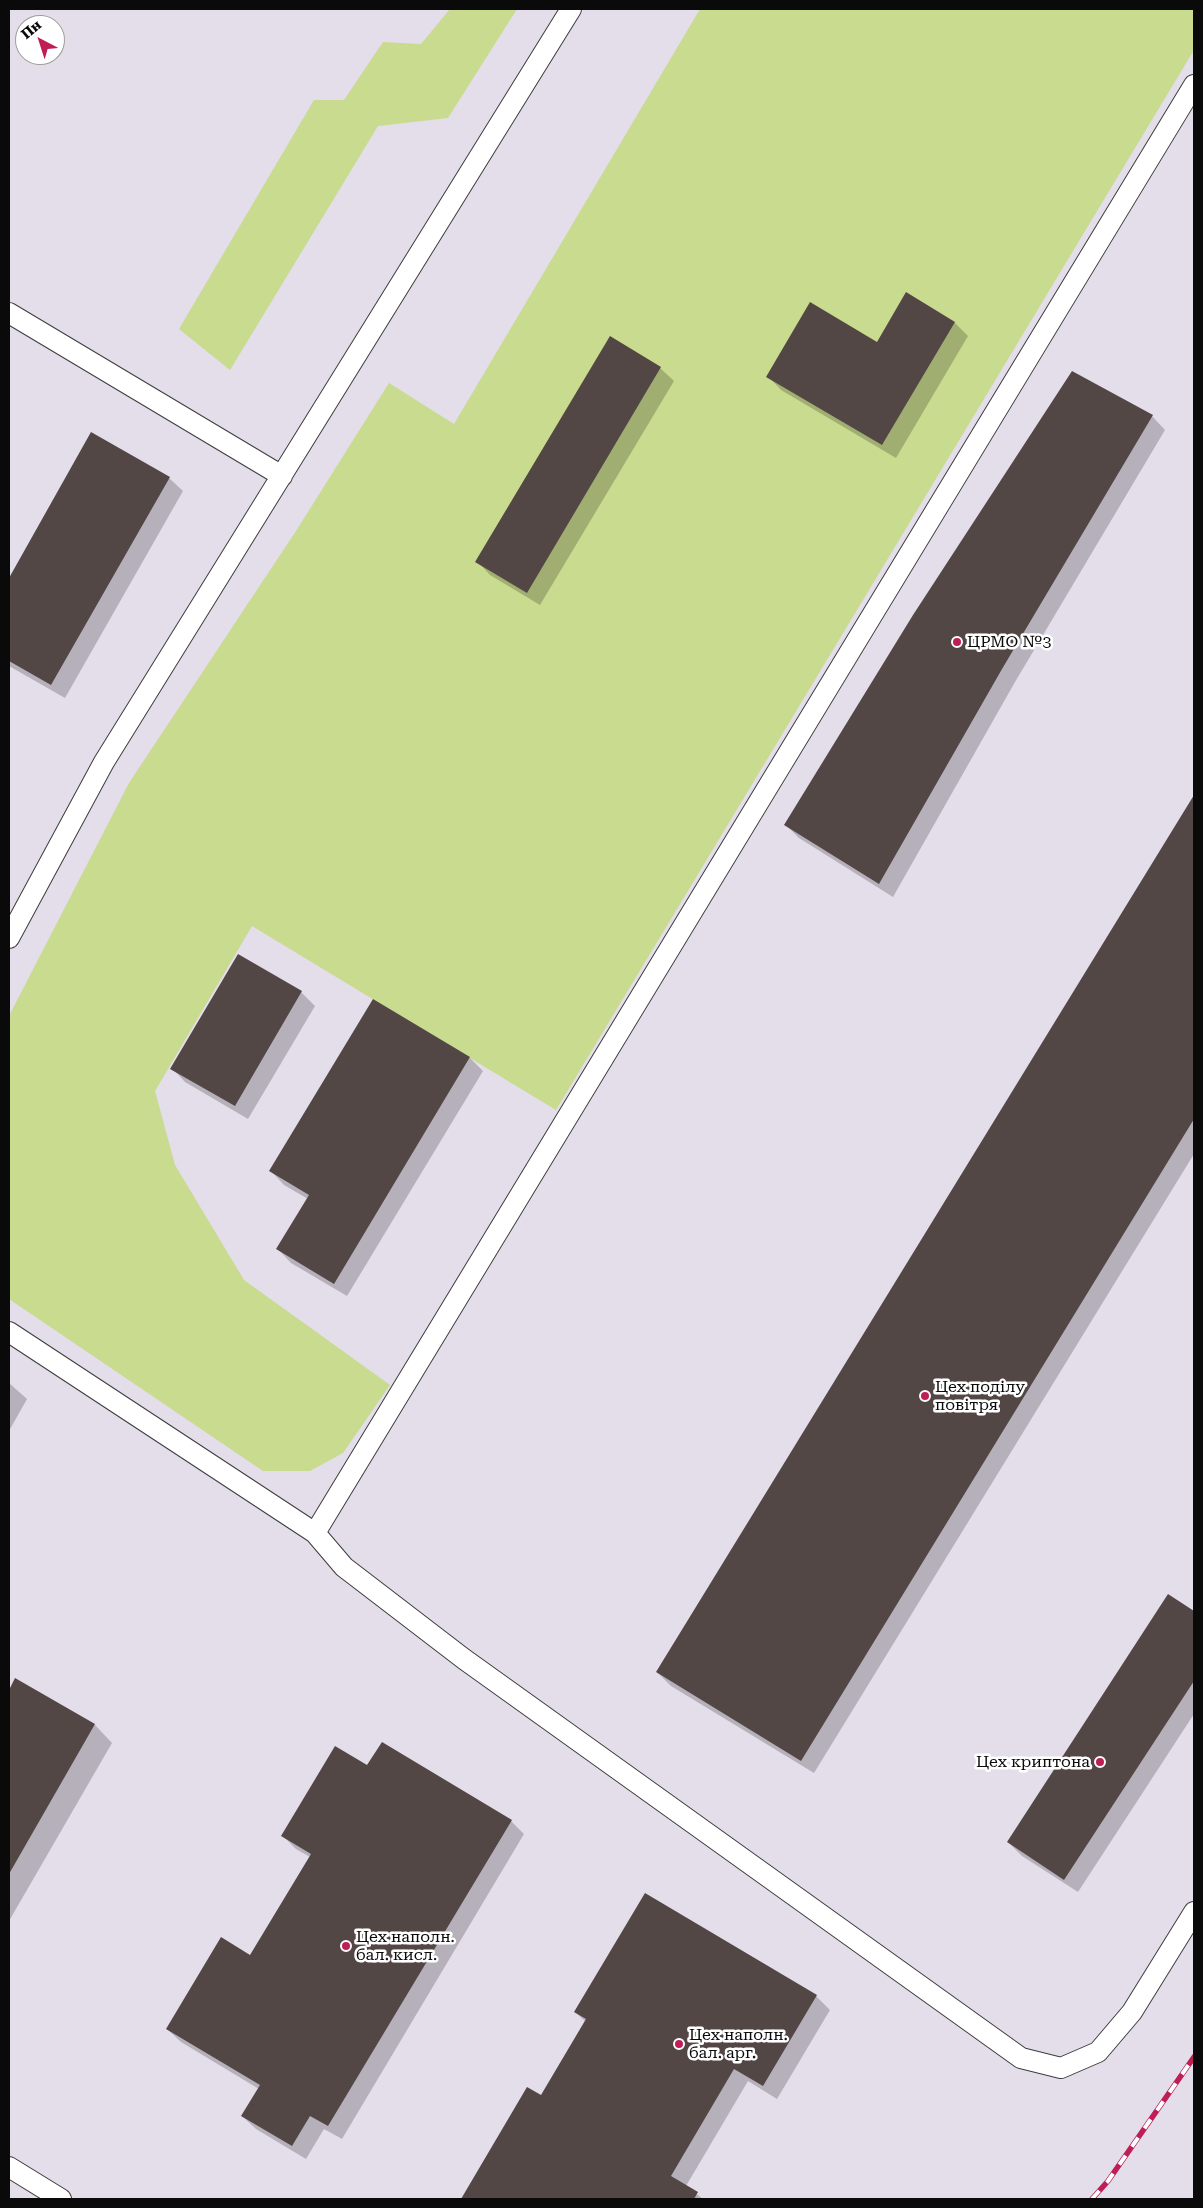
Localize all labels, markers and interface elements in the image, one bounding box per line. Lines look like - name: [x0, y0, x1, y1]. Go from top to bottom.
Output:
- north arrow: [15, 15, 65, 65]
- text: Пн: [18, 16, 44, 42]
- place label: ЦРМО №3: [967, 632, 1051, 652]
- marker: ЦРМО №3: [951, 636, 963, 648]
- place label: Цех поділу повітря: [935, 1377, 1025, 1415]
- marker: Цех поділу повітря: [919, 1390, 931, 1402]
- place label: Цех криптона: [976, 1752, 1090, 1772]
- marker: Цех криптона: [1094, 1756, 1106, 1768]
- place label: Цех наполн. бал. кисл.: [356, 1927, 455, 1965]
- marker: Цех наполн. бал. кисл.: [340, 1940, 352, 1952]
- place label: Цех наполн. бал. арг.: [689, 2025, 788, 2063]
- marker: Цех наполн. бал. арг.: [673, 2038, 685, 2050]

